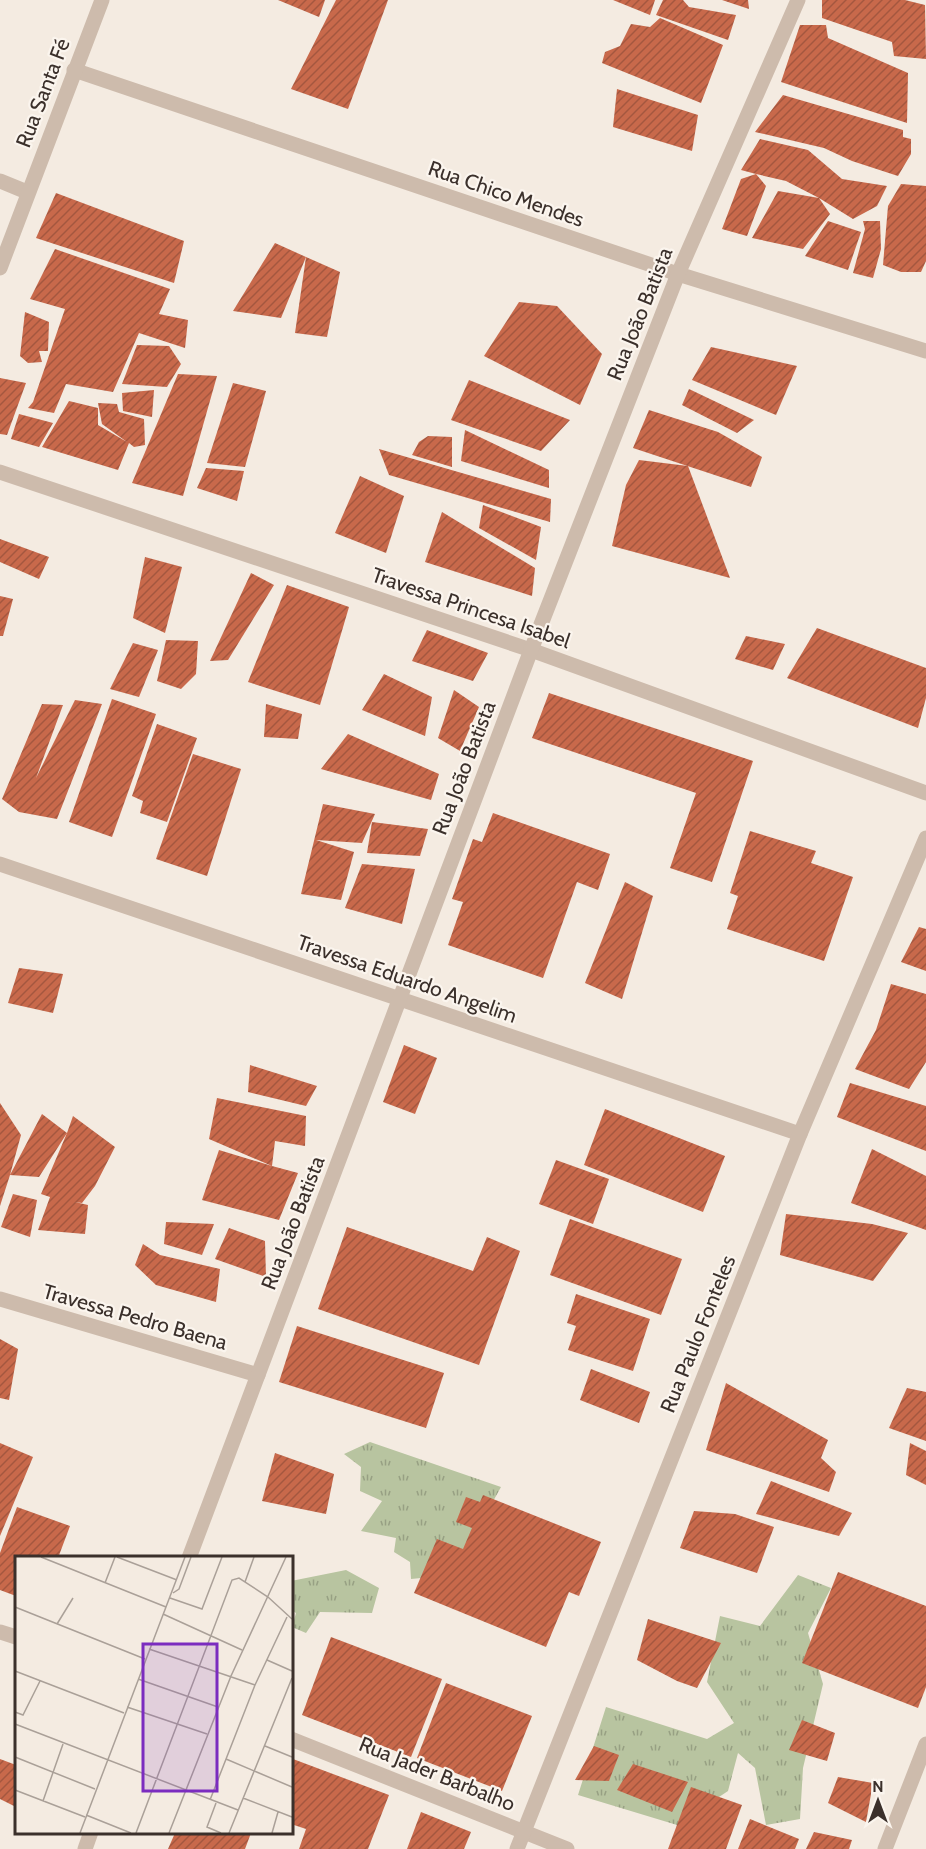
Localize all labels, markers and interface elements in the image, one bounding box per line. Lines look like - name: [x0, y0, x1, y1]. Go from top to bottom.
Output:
- street label: Rua Santa Fé: [10, 35, 75, 151]
- street label: Rua Chico Mendes: [425, 155, 588, 232]
- street label: Rua João Batista: [602, 244, 678, 384]
- street label: Travessa Princesa Isabel: [369, 562, 574, 653]
- street label: Rua João Batista: [427, 698, 500, 838]
- street label: Travessa Eduardo Angelim: [294, 929, 520, 1028]
- street label: Rua João Batista: [256, 1153, 329, 1293]
- street label: Rua Paulo Fonteles: [655, 1251, 741, 1416]
- street label: Travessa Pedro Baena: [40, 1278, 230, 1355]
- inset map: [15, 1556, 292, 1834]
- street label: Rua Jader Barbalho: [356, 1731, 519, 1816]
- north arrow: [848, 1771, 908, 1831]
- text: N: [872, 1777, 884, 1796]

